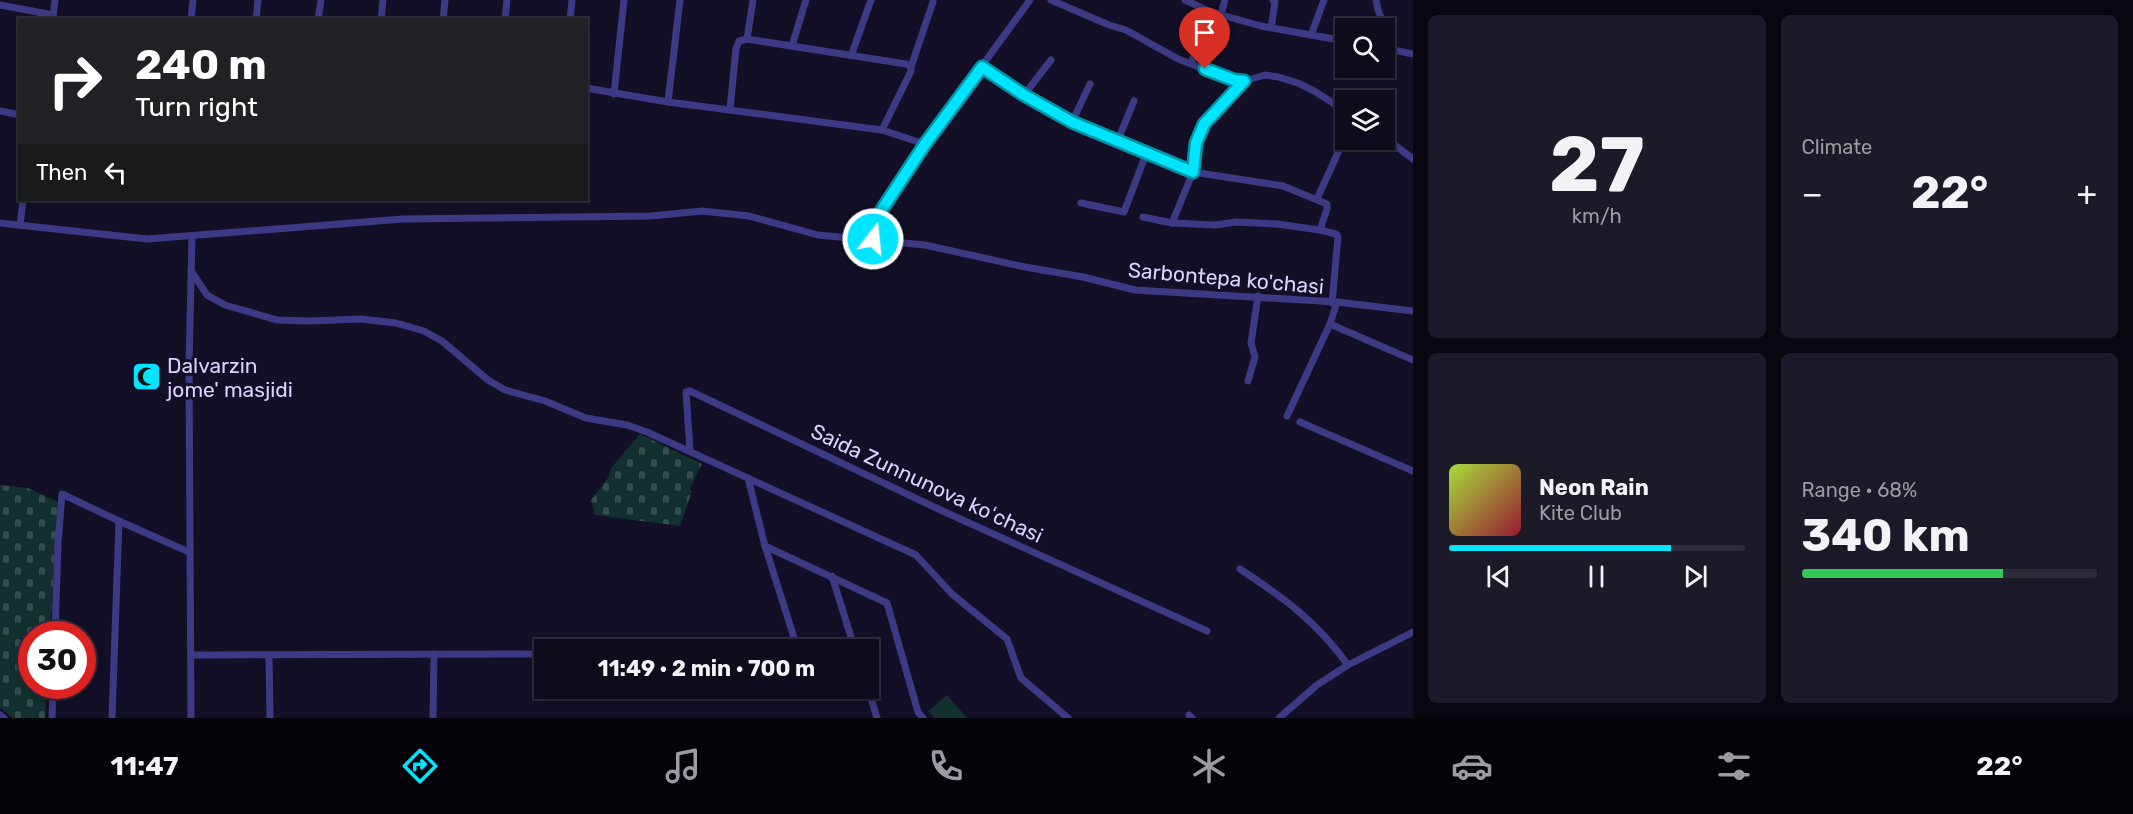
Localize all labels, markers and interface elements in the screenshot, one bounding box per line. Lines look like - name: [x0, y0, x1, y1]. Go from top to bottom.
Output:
- pin: [1179, 7, 1230, 69]
- icon: arrive: [1188, 16, 1221, 49]
- map controls: [1335, 18, 1395, 150]
- button: search: [1335, 18, 1395, 78]
- text: 240 m: [135, 40, 267, 90]
- icon: right: [36, 42, 114, 120]
- button: layers: [1335, 90, 1395, 150]
- text: Turn right: [135, 91, 258, 123]
- text: 27: [1549, 118, 1644, 211]
- text: Climate: [1802, 135, 1872, 159]
- icon: left: [99, 156, 132, 189]
- text: Then: [36, 159, 87, 186]
- text: 22°: [1911, 166, 1988, 219]
- text: −: [1802, 174, 1823, 213]
- text: +: [2076, 174, 2097, 213]
- text: km/h: [1572, 204, 1622, 228]
- position arrow: [841, 207, 905, 271]
- street label: Sarbontepa ko'chasi: [1127, 257, 1325, 299]
- place label: Dalvarzin jome' masjidi: [166, 353, 293, 402]
- mosque icon: Dalvarzin jome' masjidi: [130, 361, 162, 393]
- street label: Saida Zunnunova koʻchasi: [807, 418, 1047, 548]
- text: Neon Rain: [1539, 474, 1649, 501]
- text: Range · 68%: [1802, 478, 1917, 502]
- text: Kite Club: [1539, 501, 1622, 525]
- text: 340 km: [1802, 509, 1970, 562]
- icon: previous: [1482, 560, 1515, 593]
- icon: pause: [1580, 560, 1613, 593]
- icon: next: [1679, 560, 1712, 593]
- speed limit sign: 30: [18, 621, 96, 699]
- text: 11:49 · 2 min · 700 m: [598, 655, 815, 682]
- icon: directions: [399, 745, 441, 787]
- icon: music: [662, 745, 704, 787]
- icon: phone: [925, 745, 967, 787]
- icon: climate: [1188, 745, 1230, 787]
- icon: car: [1451, 745, 1493, 787]
- icon: filters: [1713, 745, 1755, 787]
- text: 11:47: [110, 750, 178, 782]
- text: 22°: [1976, 750, 2023, 782]

